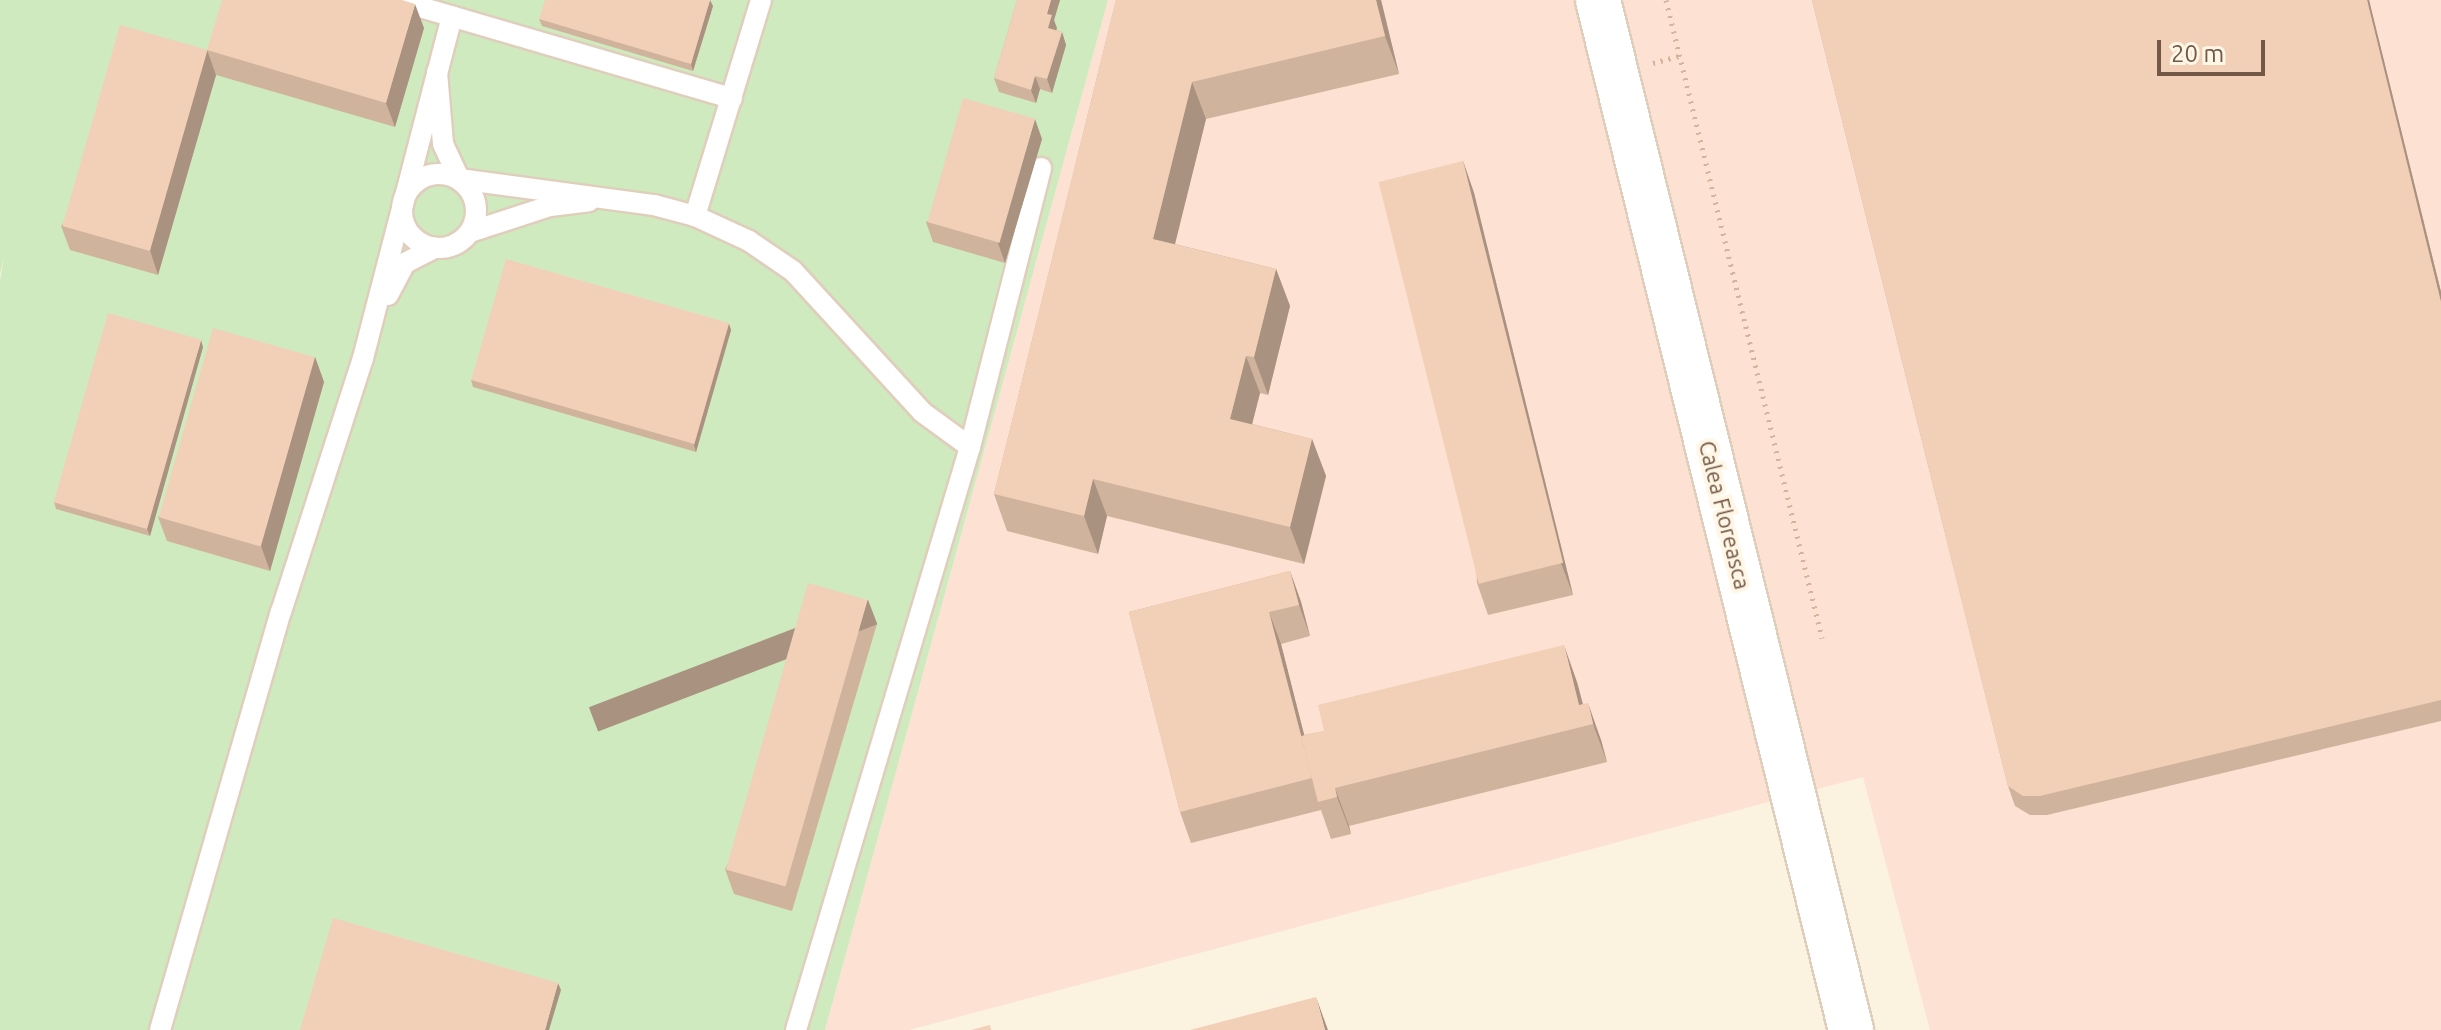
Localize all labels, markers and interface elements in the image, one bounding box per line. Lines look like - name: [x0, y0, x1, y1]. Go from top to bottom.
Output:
- scale bar: [2161, 24, 2269, 74]
- text: 20 m: [2171, 40, 2224, 67]
- street label: Calea Floreasca: [1694, 438, 1756, 592]

